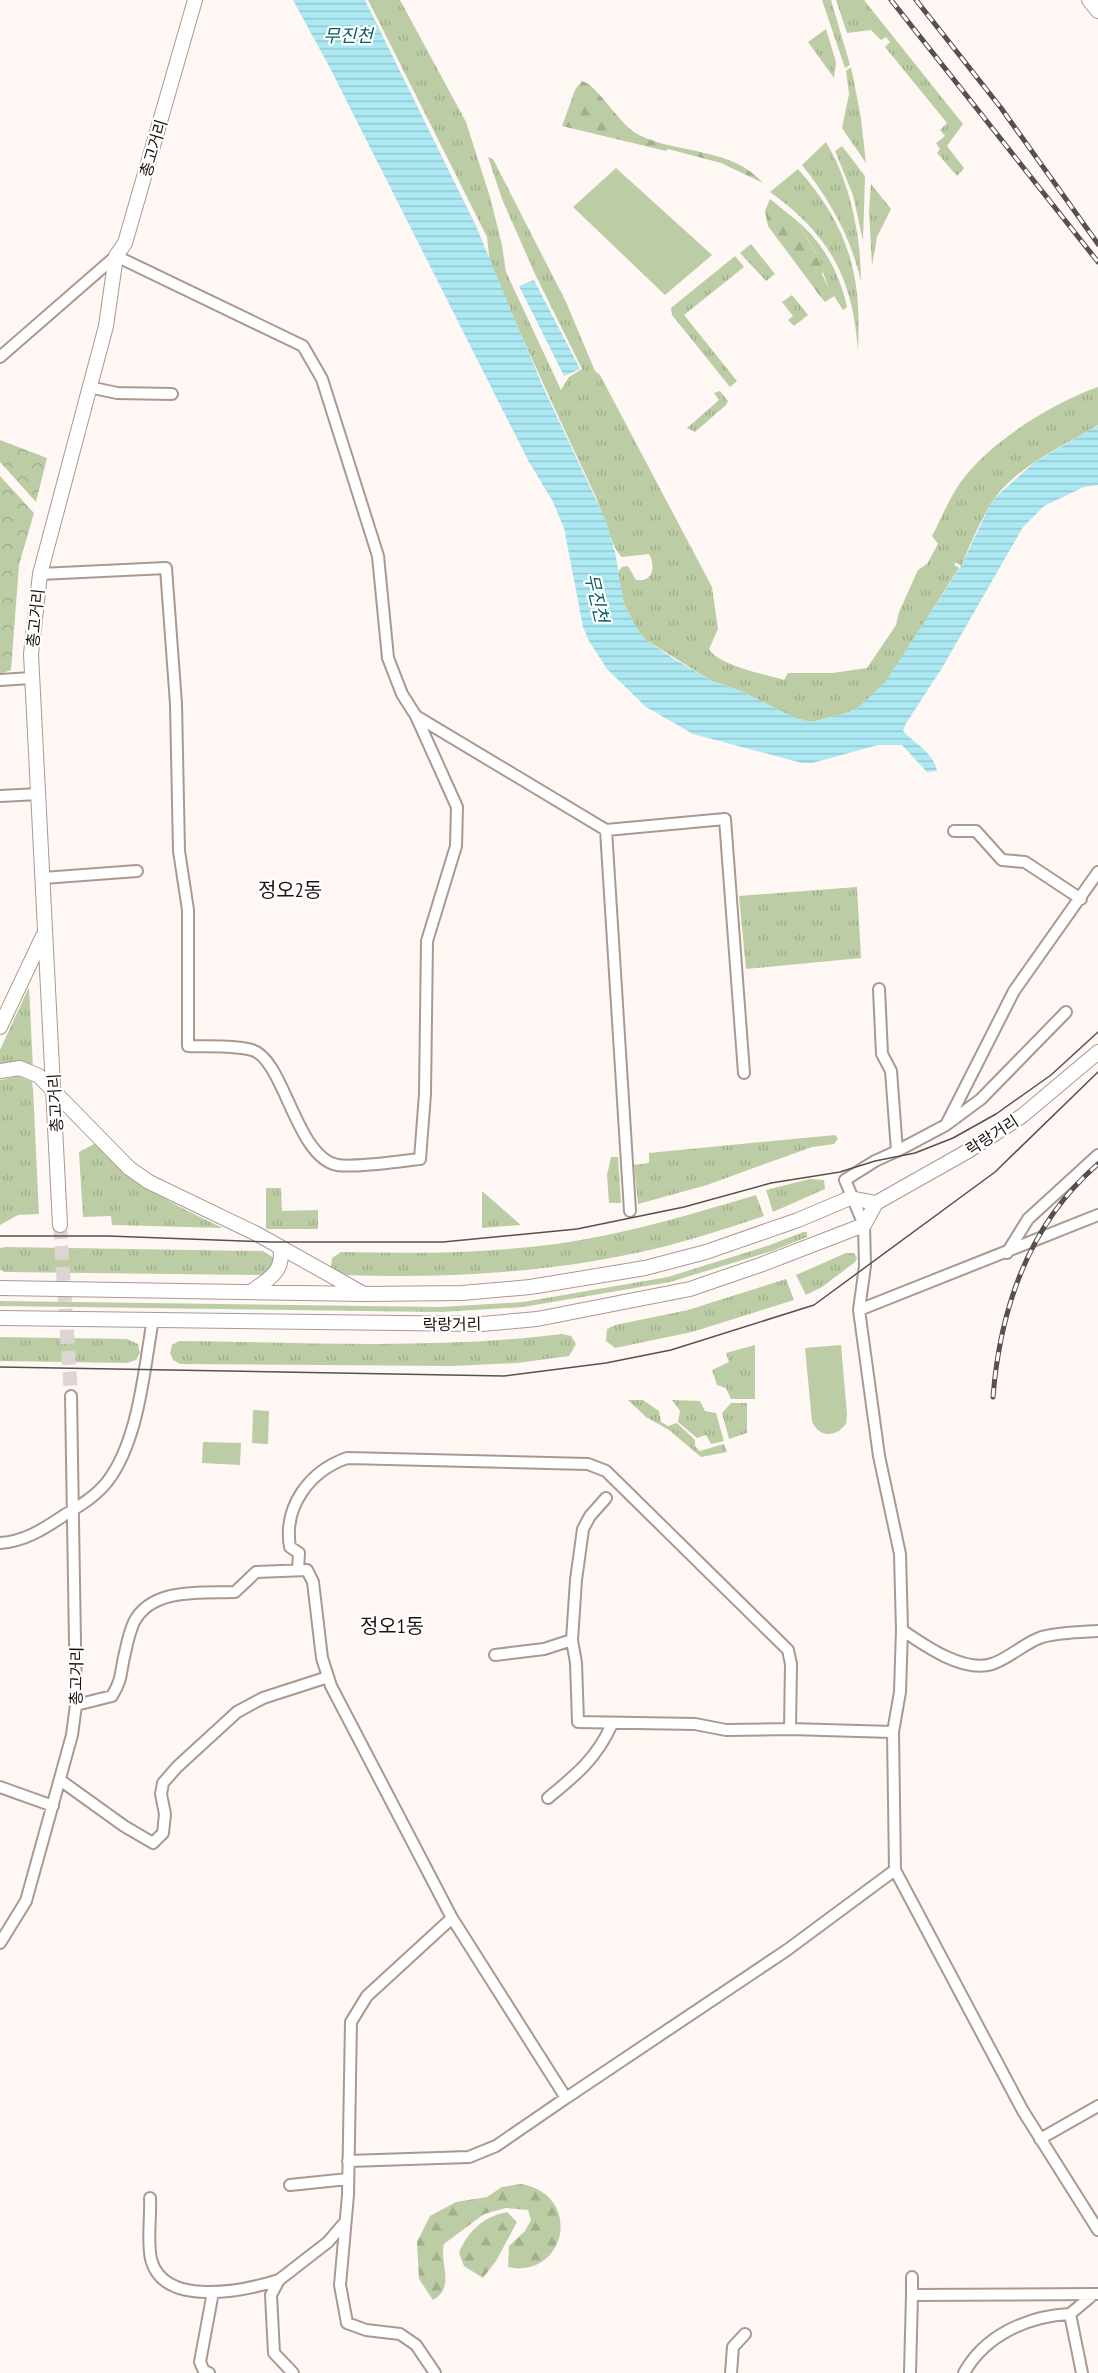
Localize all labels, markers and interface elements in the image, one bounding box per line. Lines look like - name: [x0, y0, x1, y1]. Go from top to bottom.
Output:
- water label: 무진천: [323, 24, 375, 47]
- street label: 총고거리: [135, 117, 171, 179]
- water label: 무진천: [580, 571, 614, 627]
- street label: 총고거리: [22, 588, 48, 648]
- district label: 정오2동: [258, 877, 322, 903]
- street label: 총고거리: [43, 1073, 67, 1133]
- street label: 락랑거리: [962, 1111, 1022, 1159]
- street label: 락랑거리: [422, 1313, 482, 1335]
- district label: 정오1동: [360, 1613, 424, 1639]
- street label: 총고거리: [65, 1646, 87, 1706]

